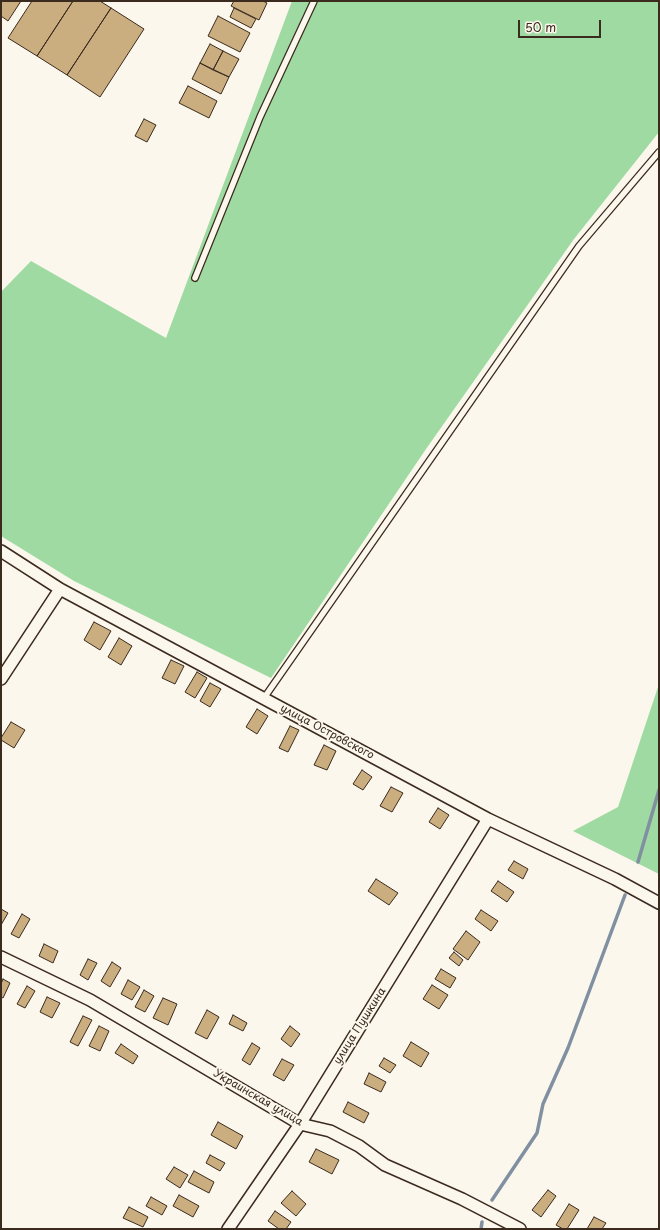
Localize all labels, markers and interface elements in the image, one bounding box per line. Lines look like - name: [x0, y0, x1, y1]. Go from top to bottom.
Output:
- scale bar: [520, 12, 603, 38]
- text: 50 m: [525, 18, 556, 36]
- street label: улица Островского: [278, 702, 376, 762]
- street label: улица Пушкина: [331, 985, 389, 1067]
- street label: Украинская улица: [211, 1067, 305, 1129]

